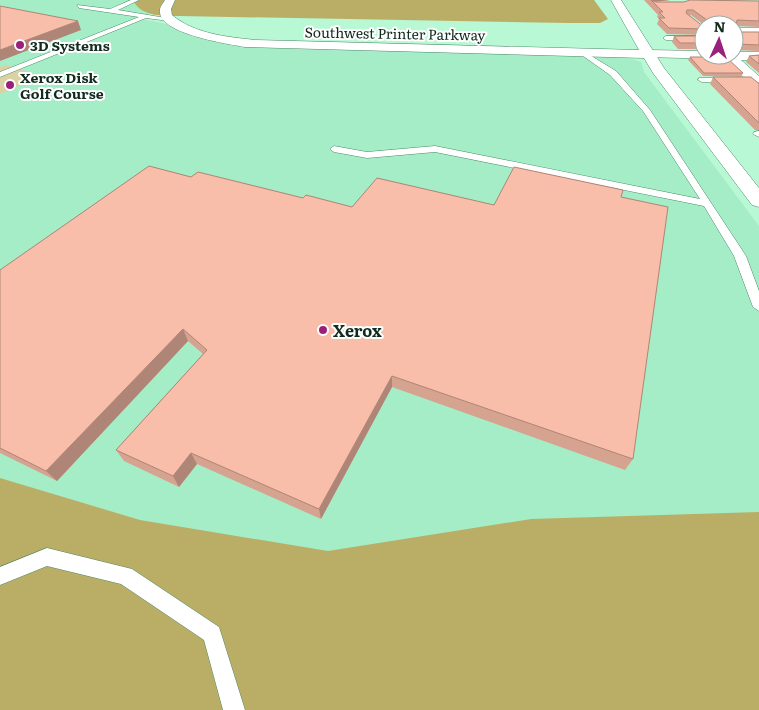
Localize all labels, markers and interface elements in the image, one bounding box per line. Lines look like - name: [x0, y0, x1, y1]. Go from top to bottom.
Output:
- north arrow: [694, 15, 744, 65]
- text: N: [713, 16, 726, 36]
- street label: Southwest Printer Parkway: [304, 21, 487, 45]
- place label: 3D Systems: [30, 35, 110, 55]
- marker: 3D Systems: [14, 39, 26, 51]
- place label: Xerox Disk Golf Course: [20, 67, 104, 103]
- marker: Xerox Disk Golf Course: [4, 79, 16, 91]
- place label: Xerox: [333, 318, 382, 342]
- marker: Xerox: [317, 324, 329, 336]

